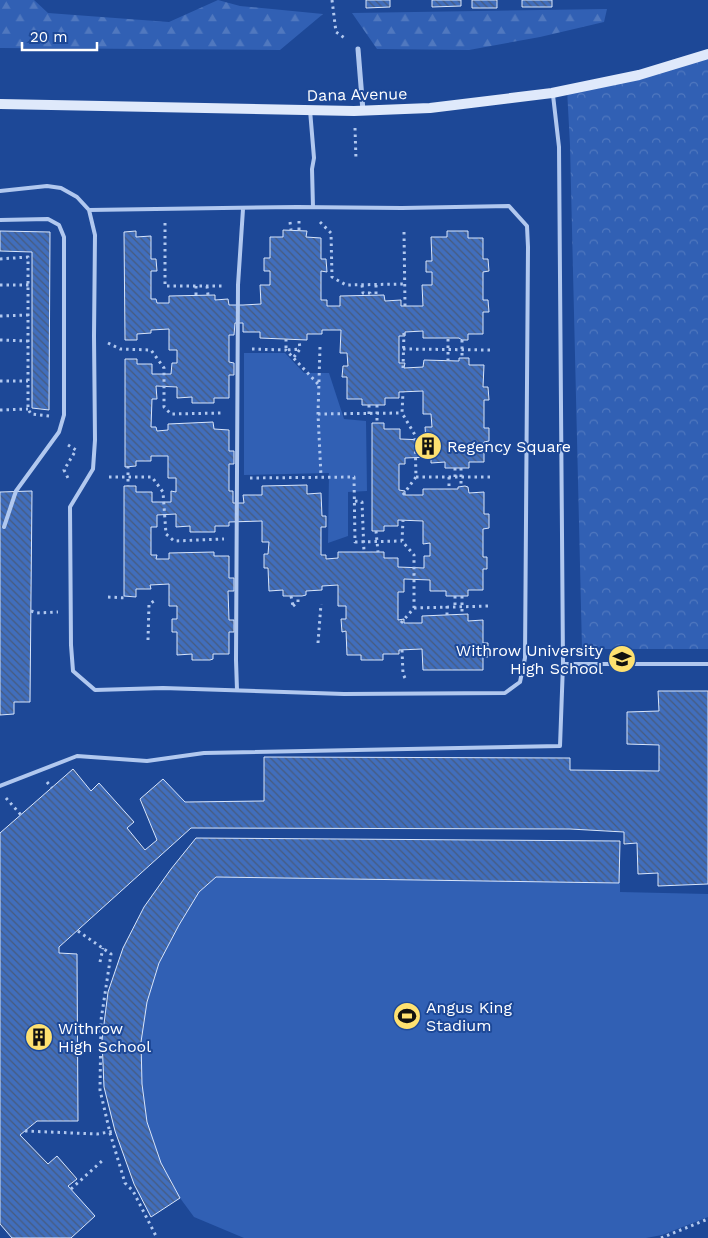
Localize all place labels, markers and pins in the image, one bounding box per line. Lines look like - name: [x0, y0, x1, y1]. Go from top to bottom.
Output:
- building icon: Regency Square: [413, 431, 443, 461]
- place label: Regency Square: [447, 437, 571, 456]
- place label: Withrow University High School: [456, 641, 604, 678]
- school or university icon: Withrow University High School: [607, 644, 637, 674]
- place label: Angus King Stadium: [426, 998, 512, 1035]
- sports icon: Angus King Stadium: [392, 1001, 422, 1031]
- place label: Withrow High School: [58, 1019, 151, 1056]
- building icon: Withrow High School: [24, 1022, 54, 1052]

